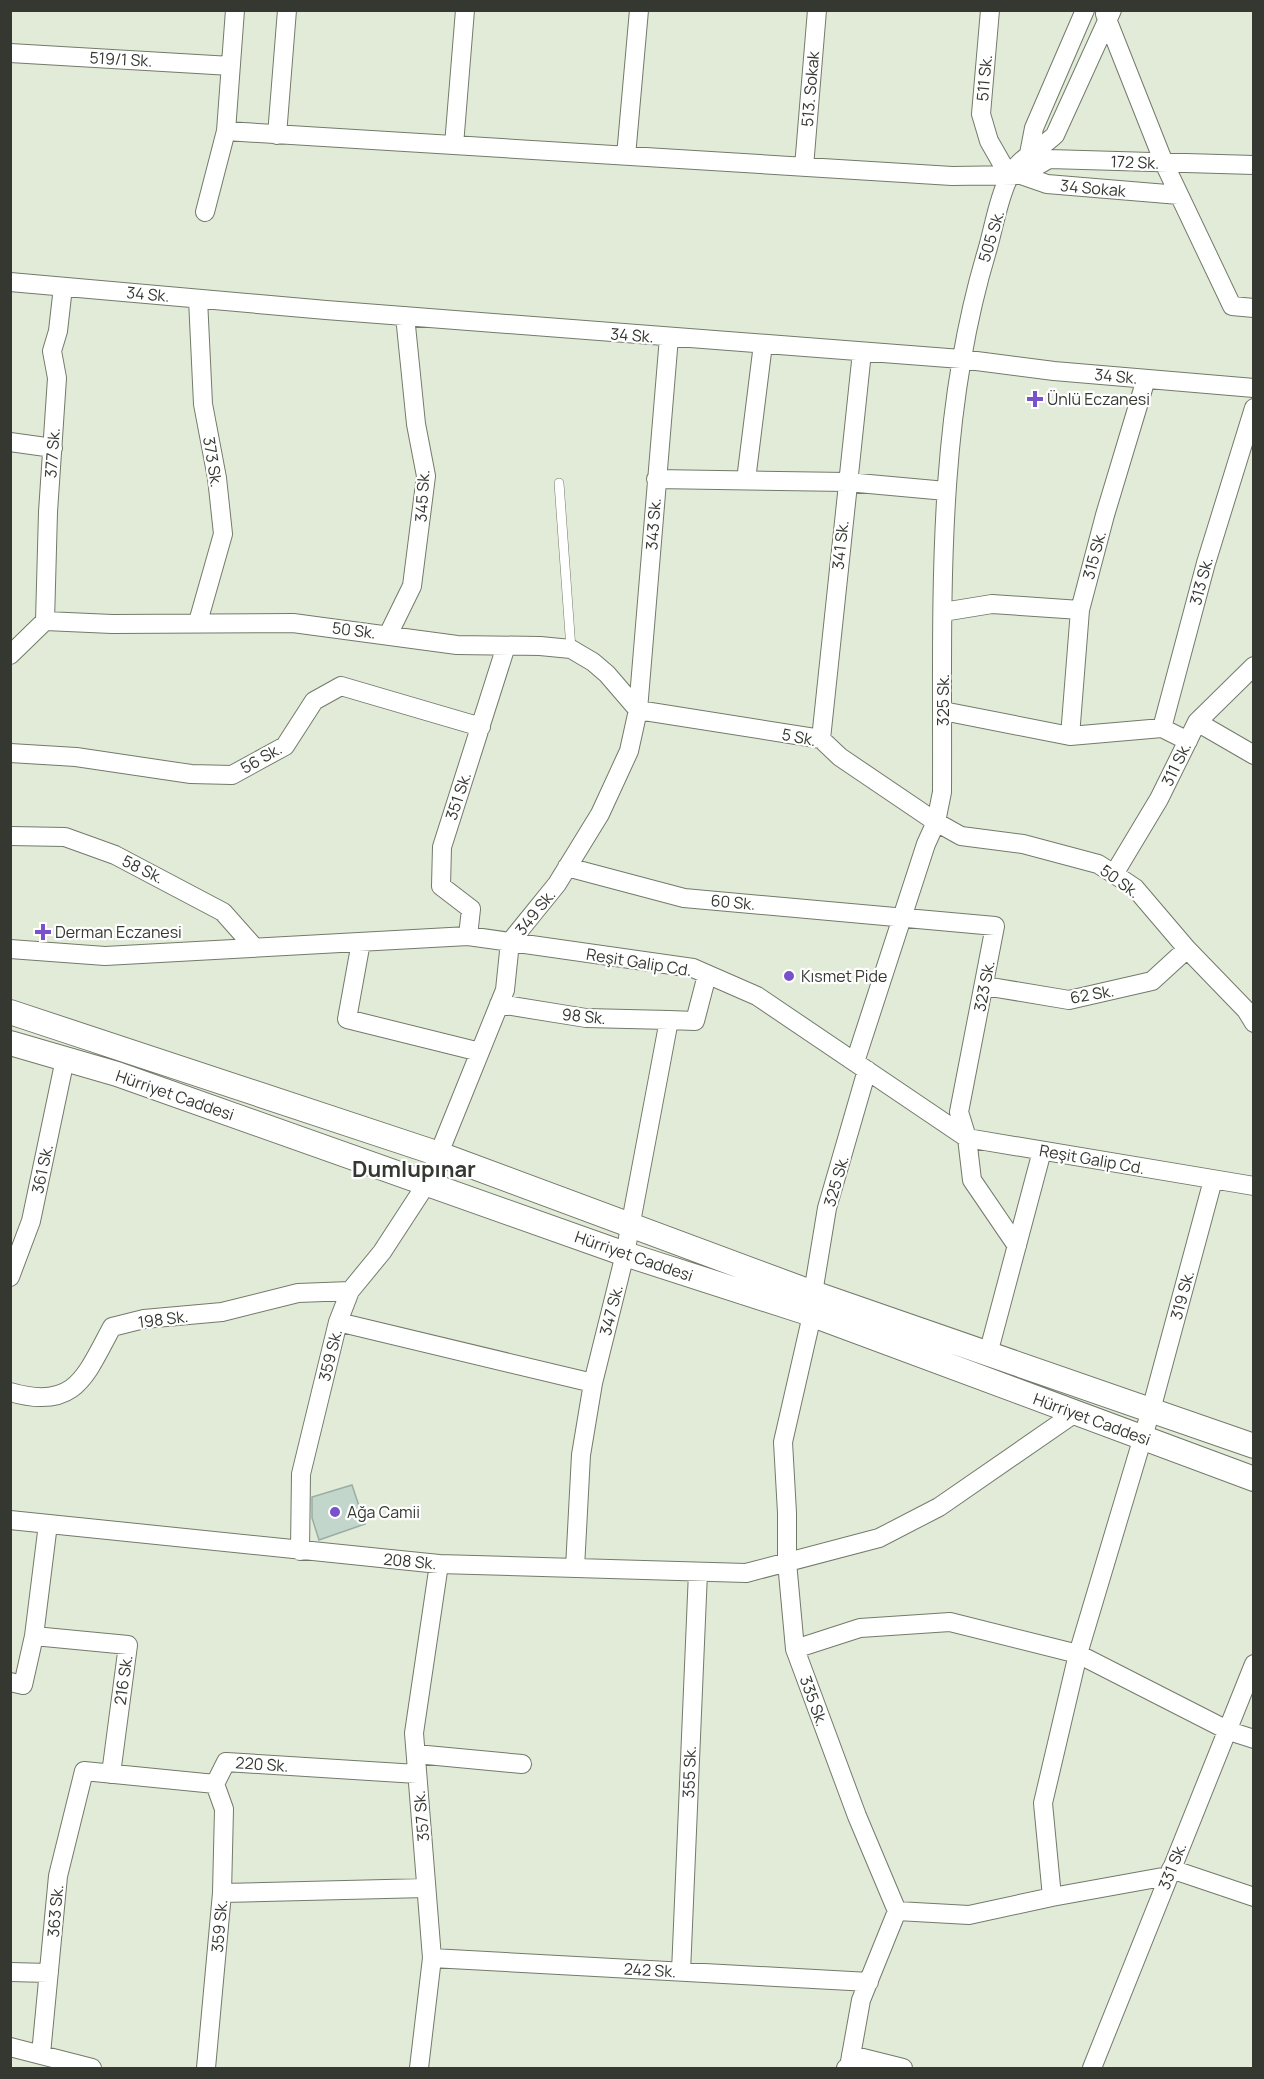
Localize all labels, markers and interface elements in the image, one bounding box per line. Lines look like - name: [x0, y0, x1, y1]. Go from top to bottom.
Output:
- street label: 519/1 Sk.: [89, 46, 153, 72]
- street label: 513. Sokak: [796, 49, 824, 128]
- street label: 511 Sk.: [971, 54, 997, 102]
- street label: 172 Sk.: [1110, 150, 1160, 174]
- street label: 34 Sokak: [1059, 174, 1128, 202]
- street label: 505 Sk.: [973, 207, 1009, 265]
- street label: 34 Sk.: [125, 281, 171, 307]
- street label: 34 Sk.: [610, 323, 654, 347]
- street label: 34 Sk.: [1093, 363, 1139, 389]
- place label: Ünlü Eczanesi: [1047, 388, 1150, 410]
- marker: Ünlü Eczanesi: [1028, 392, 1042, 406]
- street label: 377 Sk.: [39, 427, 65, 479]
- street label: 373 Sk.: [198, 435, 228, 489]
- street label: 345 Sk.: [410, 469, 434, 523]
- street label: 343 Sk.: [640, 497, 666, 551]
- street label: 341 Sk.: [826, 519, 854, 571]
- street label: 315 Sk.: [1077, 528, 1111, 582]
- street label: 313 Sk.: [1184, 554, 1218, 608]
- street label: 50 Sk.: [331, 616, 377, 644]
- street label: 325 Sk.: [932, 674, 954, 726]
- street label: 5 Sk.: [780, 723, 818, 751]
- street label: 56 Sk.: [236, 737, 286, 779]
- street label: 311 Sk.: [1156, 738, 1196, 790]
- street label: 351 Sk.: [440, 769, 476, 823]
- street label: 58 Sk.: [119, 850, 167, 888]
- street label: 50 Sk.: [1096, 859, 1144, 903]
- street label: 349 Sk.: [510, 884, 560, 940]
- street label: 60 Sk.: [710, 889, 756, 915]
- place label: Derman Eczanesi: [55, 921, 182, 943]
- marker: Derman Eczanesi: [36, 925, 50, 939]
- street label: Reşit Galip Cd.: [585, 943, 693, 981]
- street label: 323 Sk.: [968, 958, 1000, 1014]
- place label: Kısmet Pide: [801, 965, 887, 987]
- marker: Kısmet Pide: [782, 969, 796, 983]
- street label: 62 Sk.: [1068, 979, 1116, 1009]
- street label: 98 Sk.: [561, 1003, 607, 1029]
- street label: Hürriyet Caddesi: [113, 1064, 237, 1126]
- street label: Reşit Galip Cd.: [1038, 1139, 1146, 1179]
- street label: 361 Sk.: [26, 1142, 58, 1196]
- street label: 325 Sk.: [818, 1153, 854, 1209]
- district label: Dumlupınar: [352, 1154, 476, 1184]
- street label: Hürriyet Caddesi: [572, 1225, 696, 1287]
- street label: 319 Sk.: [1165, 1268, 1199, 1322]
- street label: 347 Sk.: [594, 1282, 628, 1338]
- street label: 198 Sk.: [137, 1305, 189, 1333]
- street label: 359 Sk.: [313, 1327, 347, 1383]
- street label: Hürriyet Caddesi: [1030, 1388, 1154, 1450]
- place label: Ağa Camii: [347, 1501, 420, 1523]
- marker: Ağa Camii: [328, 1505, 342, 1519]
- street label: 208 Sk.: [383, 1548, 437, 1574]
- street label: 216 Sk.: [109, 1654, 137, 1706]
- street label: 335 Sk.: [795, 1673, 833, 1729]
- street label: 355 Sk.: [677, 1745, 701, 1799]
- street label: 220 Sk.: [235, 1751, 289, 1777]
- street label: 357 Sk.: [408, 1790, 434, 1842]
- street label: 331 Sk.: [1153, 1839, 1191, 1893]
- street label: 363 Sk.: [42, 1884, 68, 1938]
- street label: 359 Sk.: [206, 1899, 232, 1953]
- street label: 242 Sk.: [623, 1958, 677, 1982]

